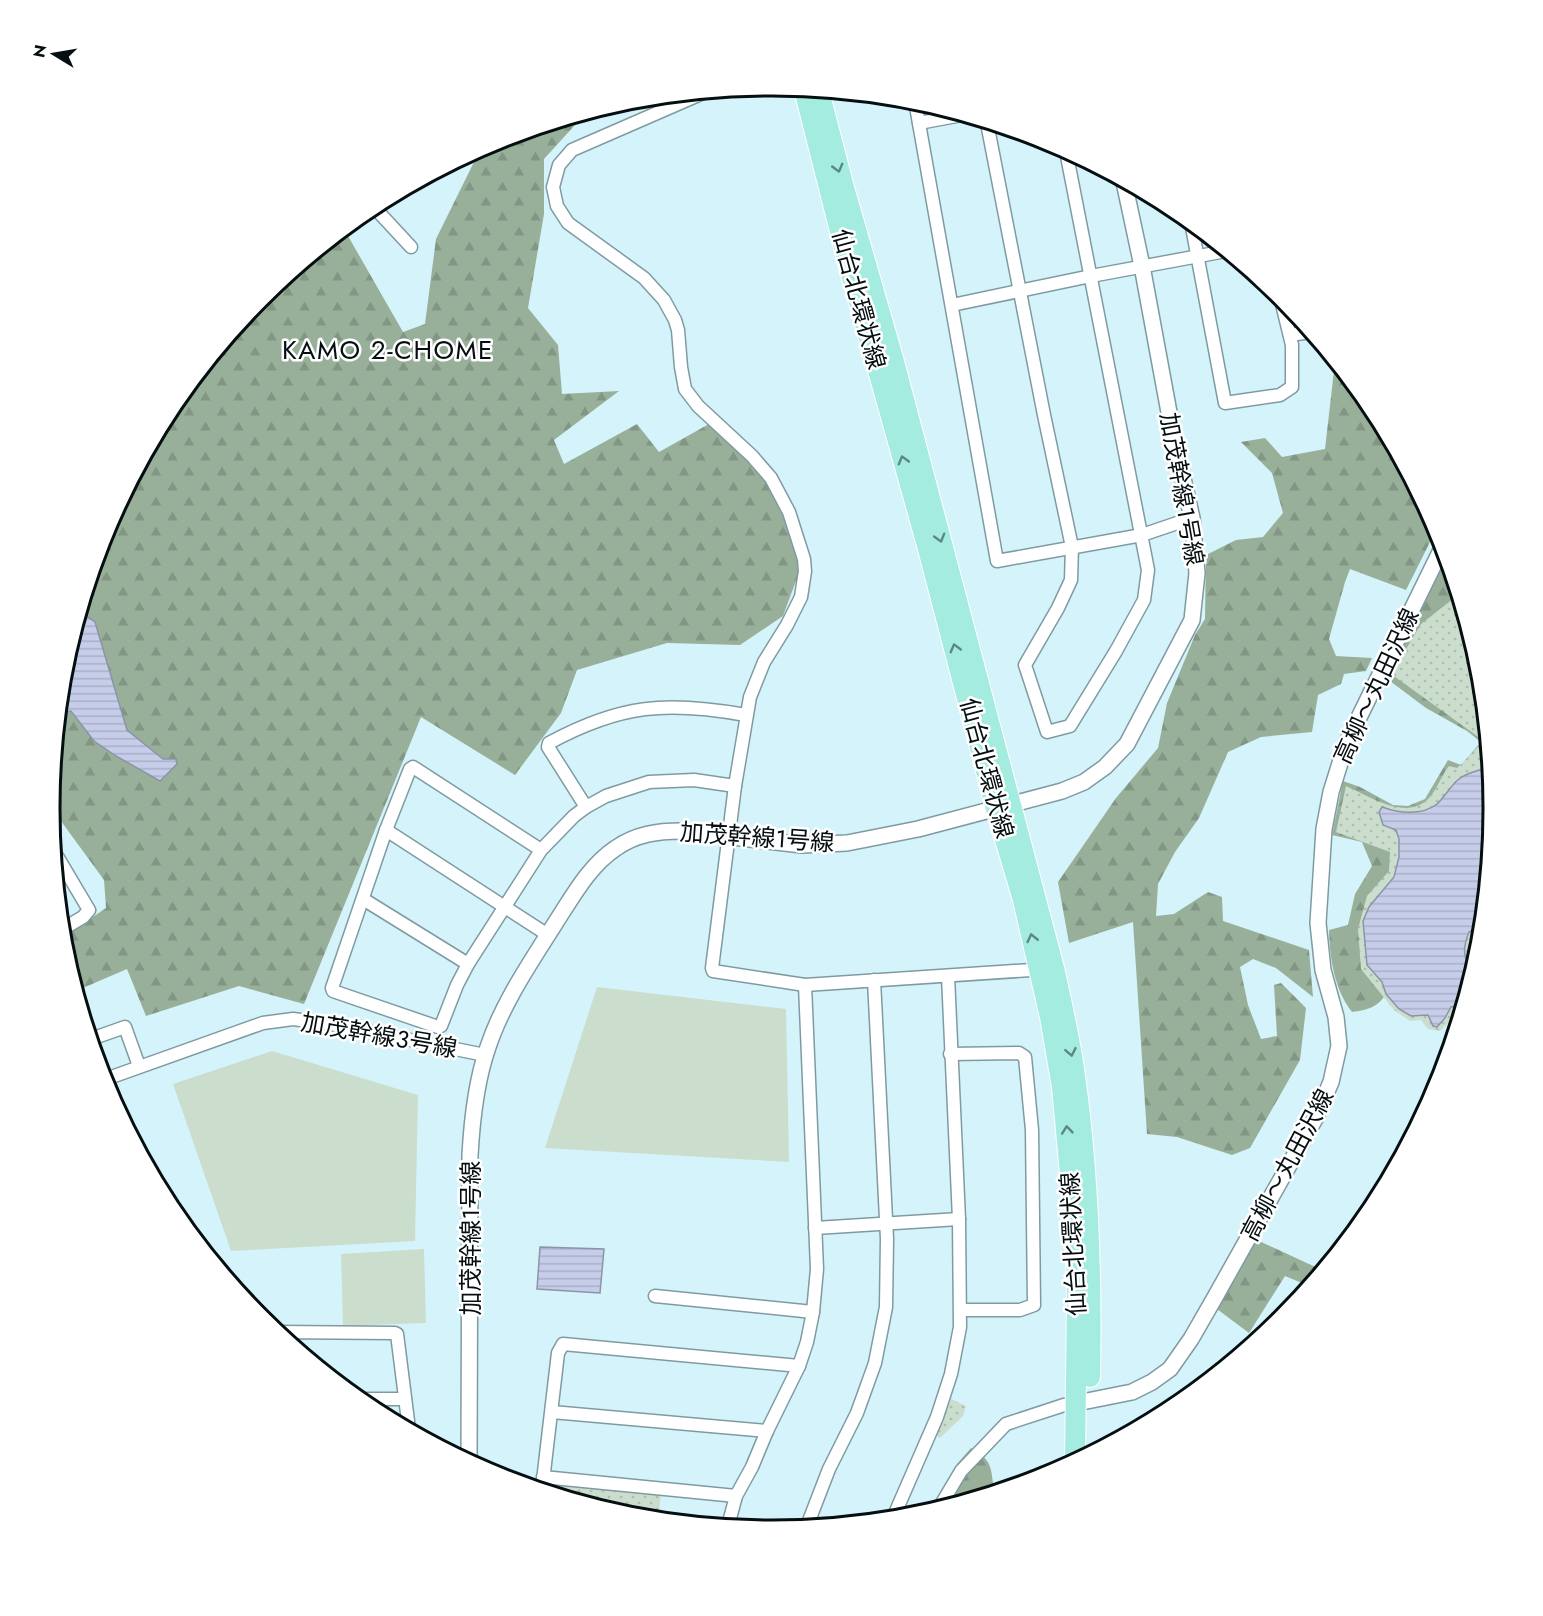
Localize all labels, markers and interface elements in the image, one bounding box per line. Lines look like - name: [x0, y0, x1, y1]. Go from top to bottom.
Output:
- north arrow: [24, 24, 84, 84]
- text: N: [27, 43, 52, 60]
- one-way arrow: [831, 163, 844, 173]
- street label: 仙台北環状線: [823, 225, 895, 373]
- district label: KAMO 2-CHOME: [282, 331, 494, 369]
- street label: 加茂幹線1号線: [1151, 410, 1213, 568]
- one-way arrow: [898, 455, 910, 466]
- one-way arrow: [933, 532, 945, 543]
- street label: 高柳～丸田沢線: [1325, 602, 1427, 770]
- one-way arrow: [949, 643, 962, 653]
- street label: 仙台北環状線: [951, 694, 1023, 842]
- street label: 加茂幹線1号線: [679, 814, 835, 860]
- one-way arrow: [1026, 933, 1039, 943]
- street label: 加茂幹線３号線: [298, 1004, 460, 1066]
- one-way arrow: [1064, 1047, 1077, 1057]
- street label: 高柳～丸田沢線: [1232, 1083, 1342, 1247]
- one-way arrow: [1061, 1125, 1074, 1134]
- street label: 加茂幹線1号線: [453, 1161, 488, 1315]
- street label: 仙台北環状線: [1052, 1171, 1094, 1317]

